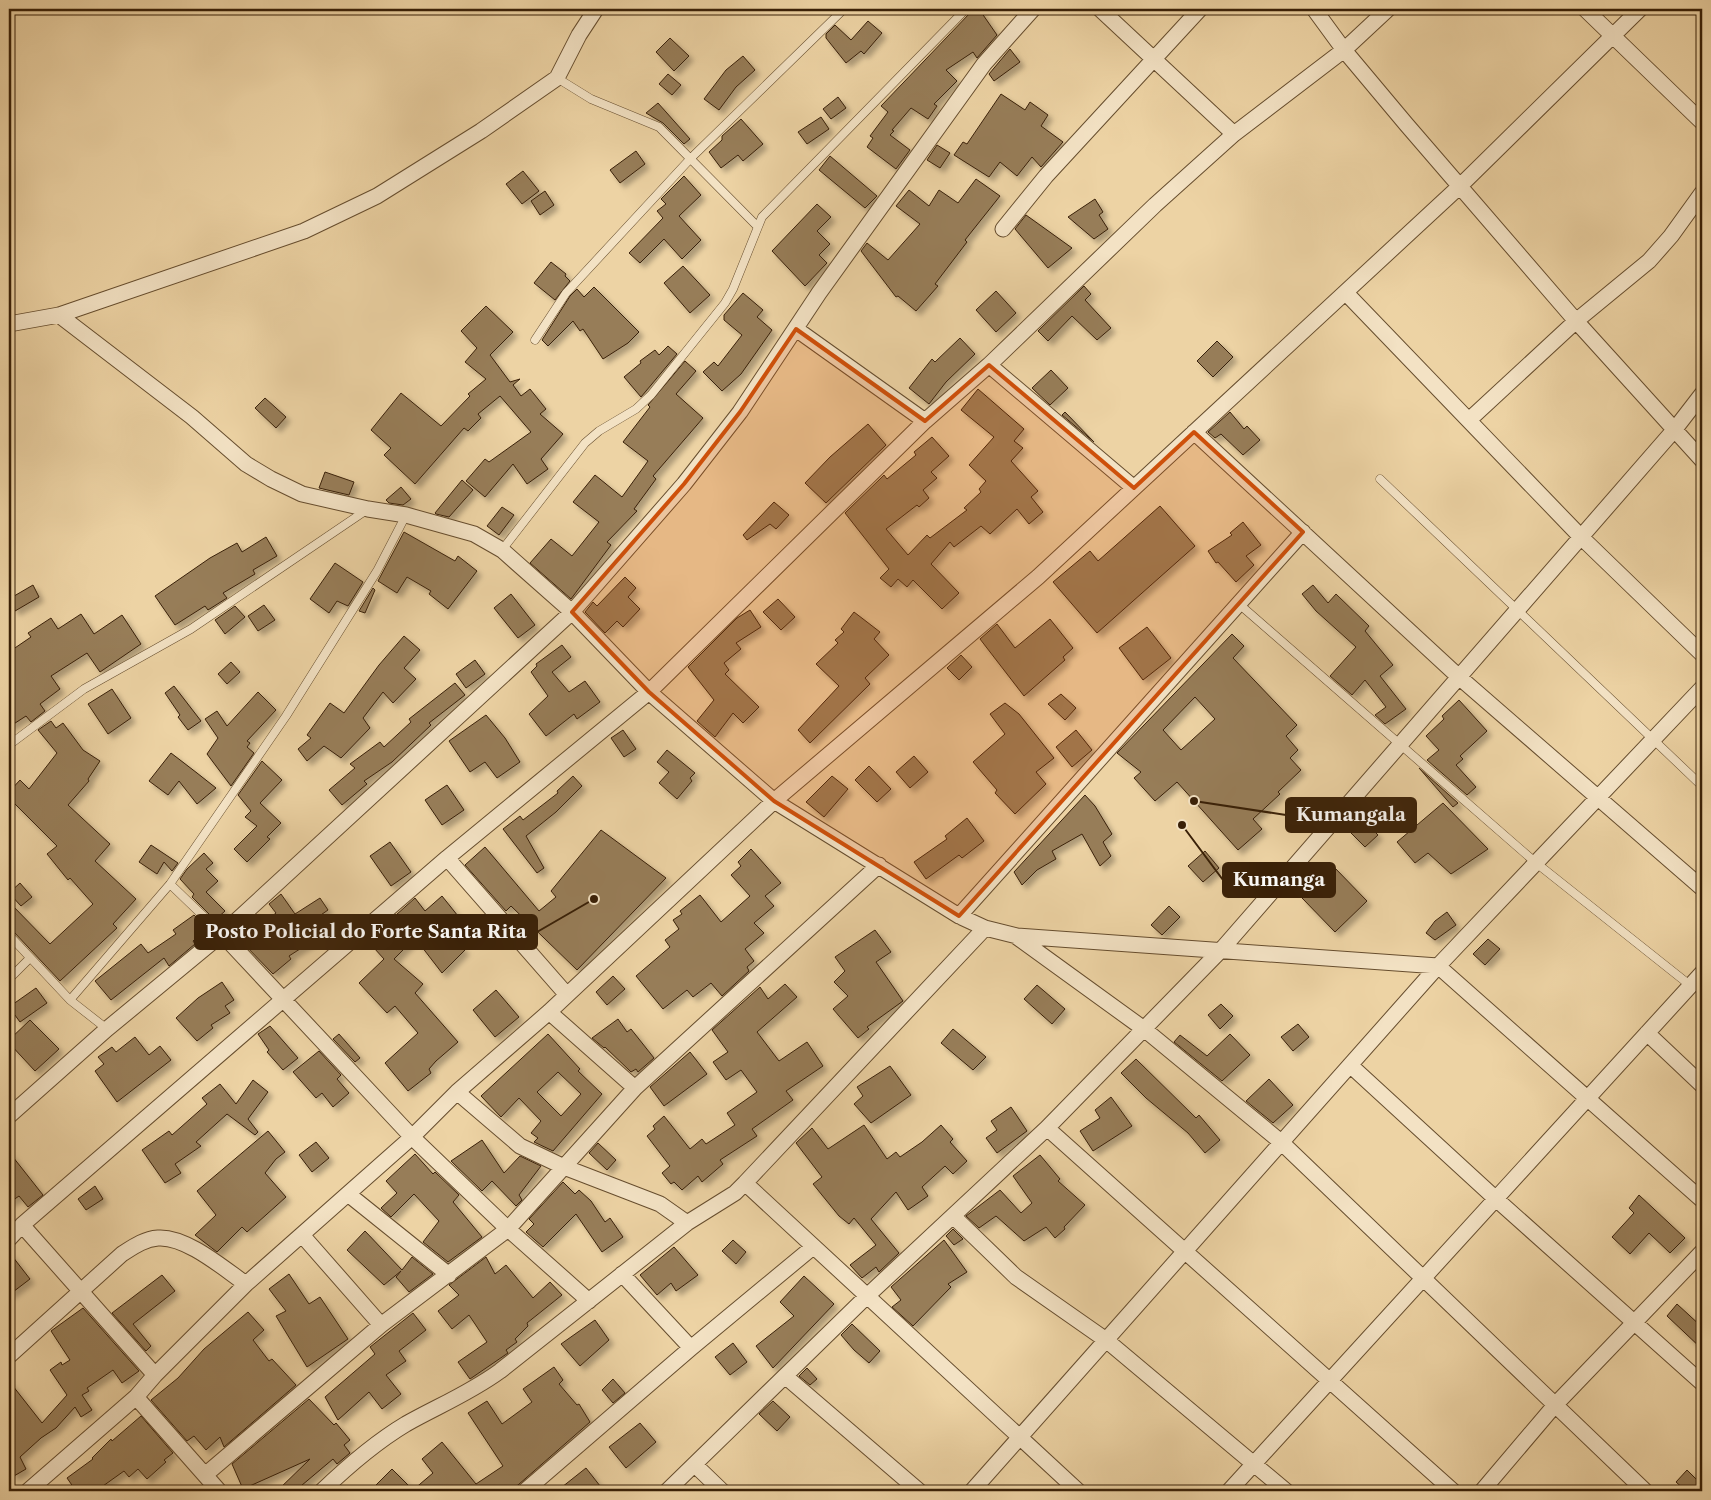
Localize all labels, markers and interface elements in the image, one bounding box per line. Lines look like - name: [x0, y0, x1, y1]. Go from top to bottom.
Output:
- callout: Kumangala: [1286, 798, 1416, 832]
- text: Kumangala: [1296, 803, 1407, 826]
- callout: Kumanga: [1223, 863, 1335, 897]
- text: Kumanga: [1233, 868, 1326, 891]
- callout: Posto Policial do Forte Santa Rita: [195, 915, 537, 949]
- text: Posto Policial do Forte Santa Rita: [205, 920, 528, 943]

